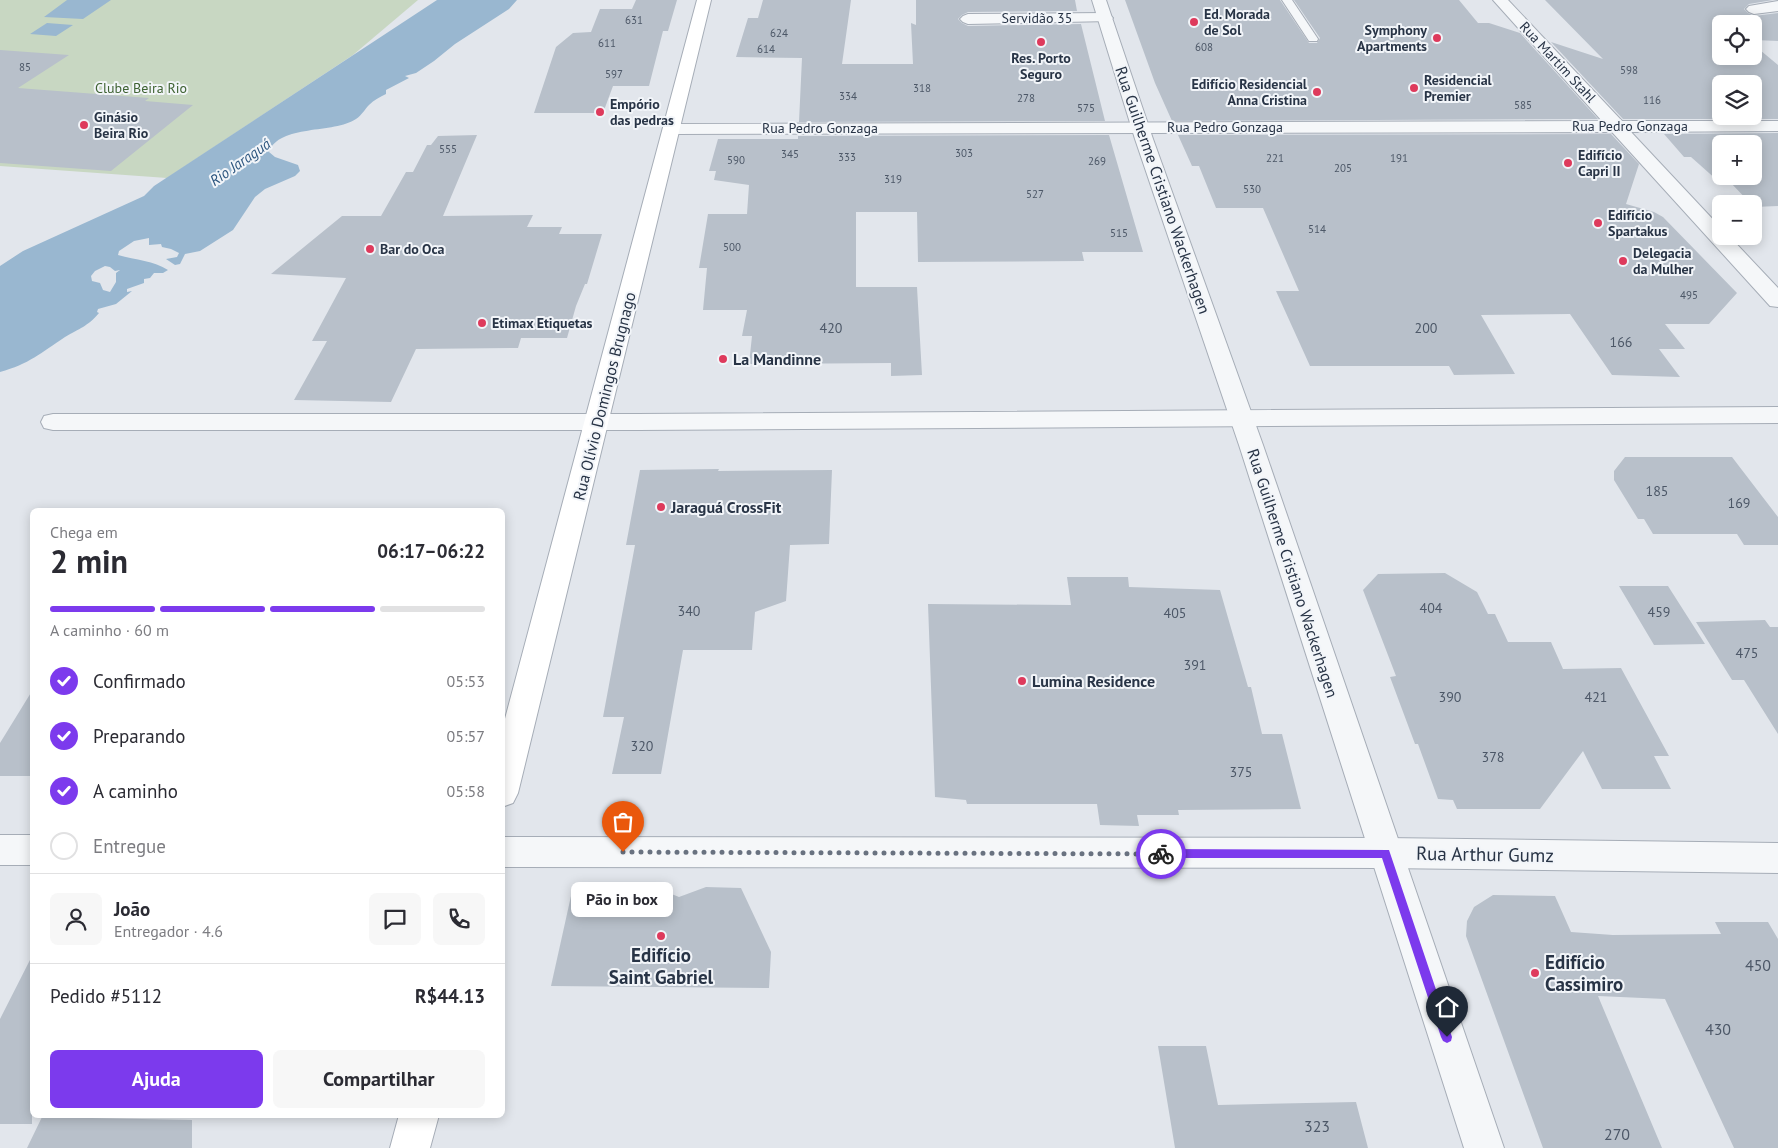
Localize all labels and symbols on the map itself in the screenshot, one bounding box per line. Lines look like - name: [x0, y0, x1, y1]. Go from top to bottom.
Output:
- place label: Ed. Morada de Sol: [1204, 5, 1270, 39]
- street label: Servidão 35: [1002, 9, 1072, 27]
- house number: 631: [625, 13, 643, 27]
- marker: Ed. Morada de Sol: [1188, 16, 1200, 28]
- street label: Rua Martim Stahl: [1516, 18, 1600, 106]
- place label: Symphony Apartments: [1357, 21, 1427, 55]
- house number: 624: [770, 26, 788, 40]
- marker: Symphony Apartments: [1431, 32, 1443, 44]
- house number: 611: [598, 36, 616, 50]
- marker: Res. Porto Seguro: [1035, 36, 1047, 48]
- house number: 608: [1195, 40, 1213, 54]
- house number: 614: [757, 42, 775, 56]
- place label: Res. Porto Seguro: [1011, 49, 1071, 83]
- house number: 85: [19, 60, 31, 74]
- house number: 598: [1620, 63, 1638, 77]
- street label: Rua Guilherme Cristiano Wackerhagen: [1111, 64, 1215, 316]
- house number: 597: [605, 67, 623, 81]
- place label: Residencial Premier: [1424, 71, 1493, 105]
- place label: Edifício Residencial Anna Cristina: [1192, 75, 1308, 109]
- park label: Clube Beira Rio: [95, 79, 187, 97]
- house number: 318: [913, 81, 931, 95]
- marker: Residencial Premier: [1408, 82, 1420, 94]
- marker: Edifício Residencial Anna Cristina: [1311, 86, 1323, 98]
- house number: 334: [839, 89, 857, 103]
- house number: 278: [1017, 91, 1035, 105]
- house number: 116: [1643, 93, 1661, 107]
- place label: Empório das pedras: [610, 95, 674, 129]
- house number: 585: [1514, 98, 1532, 112]
- house number: 575: [1077, 101, 1095, 115]
- marker: Empório das pedras: [594, 106, 606, 118]
- place label: Ginásio Beira Rio: [94, 108, 149, 142]
- street label: Rua Pedro Gonzaga: [1572, 117, 1688, 135]
- street label: Rua Pedro Gonzaga: [1167, 118, 1283, 136]
- marker: Ginásio Beira Rio: [78, 119, 90, 131]
- street label: Rua Pedro Gonzaga: [762, 119, 878, 137]
- water label: Rio Jaraguá: [206, 134, 275, 190]
- house number: 555: [439, 142, 457, 156]
- house number: 303: [955, 146, 973, 160]
- place label: Edifício Capri II: [1578, 146, 1623, 180]
- house number: 345: [781, 147, 799, 161]
- house number: 333: [838, 150, 856, 164]
- house number: 221: [1266, 151, 1284, 165]
- house number: 191: [1390, 151, 1408, 165]
- house number: 590: [727, 153, 745, 167]
- house number: 269: [1088, 154, 1106, 168]
- marker: Edifício Capri II: [1562, 157, 1574, 169]
- house number: 205: [1334, 161, 1352, 175]
- house number: 319: [884, 172, 902, 186]
- house number: 530: [1243, 182, 1261, 196]
- house number: 527: [1026, 187, 1044, 201]
- place label: Edifício Spartakus: [1608, 206, 1667, 240]
- marker: Edifício Spartakus: [1592, 217, 1604, 229]
- house number: 514: [1308, 222, 1326, 236]
- house number: 515: [1110, 226, 1128, 240]
- place label: Bar do Oca: [380, 240, 445, 258]
- house number: 500: [723, 240, 741, 254]
- marker: Bar do Oca: [364, 243, 376, 255]
- place label: Delegacia da Mulher: [1633, 244, 1694, 278]
- marker: Delegacia da Mulher: [1617, 255, 1629, 267]
- house number: 495: [1680, 288, 1698, 302]
- street label: Rua Olívio Domingos Brugnago: [568, 290, 640, 502]
- place label: Etimax Etiquetas: [492, 314, 593, 332]
- marker: Etimax Etiquetas: [476, 317, 488, 329]
- house number: 420: [820, 319, 843, 337]
- house number: 200: [1415, 319, 1438, 337]
- house number: 166: [1610, 333, 1632, 351]
- place label: La Mandinne: [733, 349, 821, 369]
- marker: La Mandinne: [717, 353, 729, 365]
- street label: Rua Guilherme Cristiano Wackerhagen: [1243, 446, 1343, 700]
- house number: 185: [1646, 482, 1668, 500]
- house number: 169: [1728, 494, 1750, 512]
- place label: Jaraguá CrossFit: [670, 497, 782, 517]
- marker: Jaraguá CrossFit: [655, 501, 667, 513]
- house number: 404: [1420, 599, 1443, 617]
- house number: 340: [678, 602, 701, 620]
- house number: 459: [1648, 603, 1670, 621]
- house number: 405: [1164, 604, 1186, 622]
- house number: 475: [1736, 644, 1758, 662]
- house number: 391: [1184, 656, 1206, 674]
- place label: Lumina Residence: [1032, 671, 1155, 691]
- marker: Lumina Residence: [1016, 675, 1028, 687]
- house number: 390: [1439, 688, 1462, 706]
- house number: 421: [1585, 688, 1607, 706]
- house number: 320: [631, 737, 654, 755]
- house number: 378: [1482, 748, 1504, 766]
- house number: 375: [1230, 763, 1252, 781]
- pin: [602, 801, 644, 852]
- courier: [1136, 829, 1186, 879]
- street label: Rua Arthur Gumz: [1416, 841, 1554, 867]
- callout: Pão in box: [572, 882, 674, 917]
- marker: Edifício Saint Gabriel: [655, 930, 667, 942]
- place label: Edifício Saint Gabriel: [609, 943, 714, 989]
- place label: Edifício Cassimiro: [1545, 950, 1623, 996]
- house number: 450: [1745, 955, 1771, 975]
- marker: Edifício Cassimiro: [1529, 967, 1541, 979]
- pin: [1426, 986, 1468, 1037]
- house number: 430: [1705, 1019, 1731, 1039]
- house number: 323: [1304, 1116, 1330, 1136]
- house number: 270: [1604, 1124, 1630, 1144]

